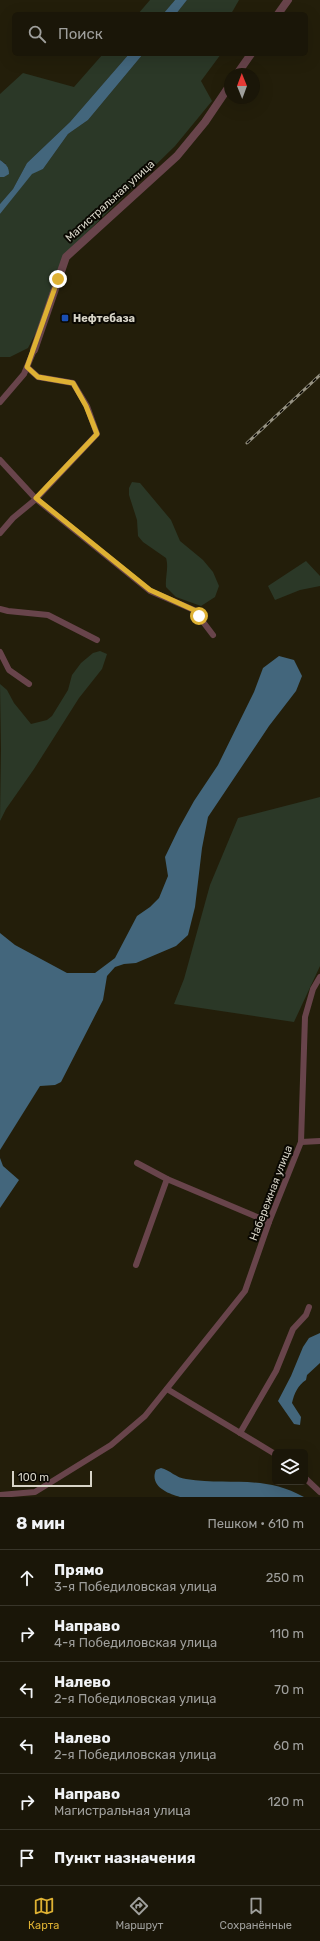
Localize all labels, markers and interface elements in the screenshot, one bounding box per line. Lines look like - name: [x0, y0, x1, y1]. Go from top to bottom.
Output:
- search box: [12, 12, 308, 56]
- icon: search: [26, 23, 48, 45]
- text: Поиск: [58, 25, 103, 43]
- north arrow: [224, 68, 260, 104]
- street label: Магистральная улица: [63, 158, 157, 244]
- route end: [49, 270, 67, 288]
- place label: Нефтебаза: [73, 312, 135, 325]
- marker: Нефтебаза: [60, 313, 70, 323]
- route start: [190, 607, 208, 625]
- street label: Набережная улица: [247, 1143, 295, 1243]
- map controls: [272, 1449, 308, 1485]
- button: layers: [272, 1449, 308, 1485]
- scale bar: [12, 1469, 92, 1488]
- text: 100 m: [18, 1471, 49, 1484]
- text: 8 мин: [16, 1513, 65, 1533]
- text: Пешком · 610 m: [207, 1516, 304, 1531]
- text: Прямо: [54, 1561, 104, 1579]
- icon: ahead: [16, 1567, 38, 1589]
- text: 250 m: [266, 1570, 304, 1585]
- text: 3-я Победиловская улица: [54, 1579, 217, 1594]
- text: Направо: [54, 1617, 120, 1635]
- icon: right: [16, 1623, 38, 1645]
- text: 110 m: [270, 1626, 304, 1641]
- text: 4-я Победиловская улица: [54, 1635, 217, 1650]
- text: Налево: [54, 1673, 111, 1691]
- icon: left: [16, 1679, 38, 1701]
- text: 70 m: [274, 1682, 304, 1697]
- text: 2-я Победиловская улица: [54, 1691, 216, 1706]
- text: Налево: [54, 1729, 111, 1747]
- icon: left: [16, 1735, 38, 1757]
- text: 60 m: [273, 1738, 304, 1753]
- text: 2-я Победиловская улица: [54, 1747, 216, 1762]
- text: Направо: [54, 1785, 120, 1803]
- icon: right: [16, 1791, 38, 1813]
- text: 120 m: [268, 1794, 304, 1809]
- text: Магистральная улица: [54, 1803, 191, 1818]
- icon: arrive: [16, 1847, 38, 1869]
- text: Пункт назначения: [54, 1849, 196, 1867]
- tab: Карта: [28, 1895, 59, 1932]
- tab: Маршрут: [115, 1895, 164, 1932]
- tab: Сохранённые: [220, 1895, 292, 1932]

